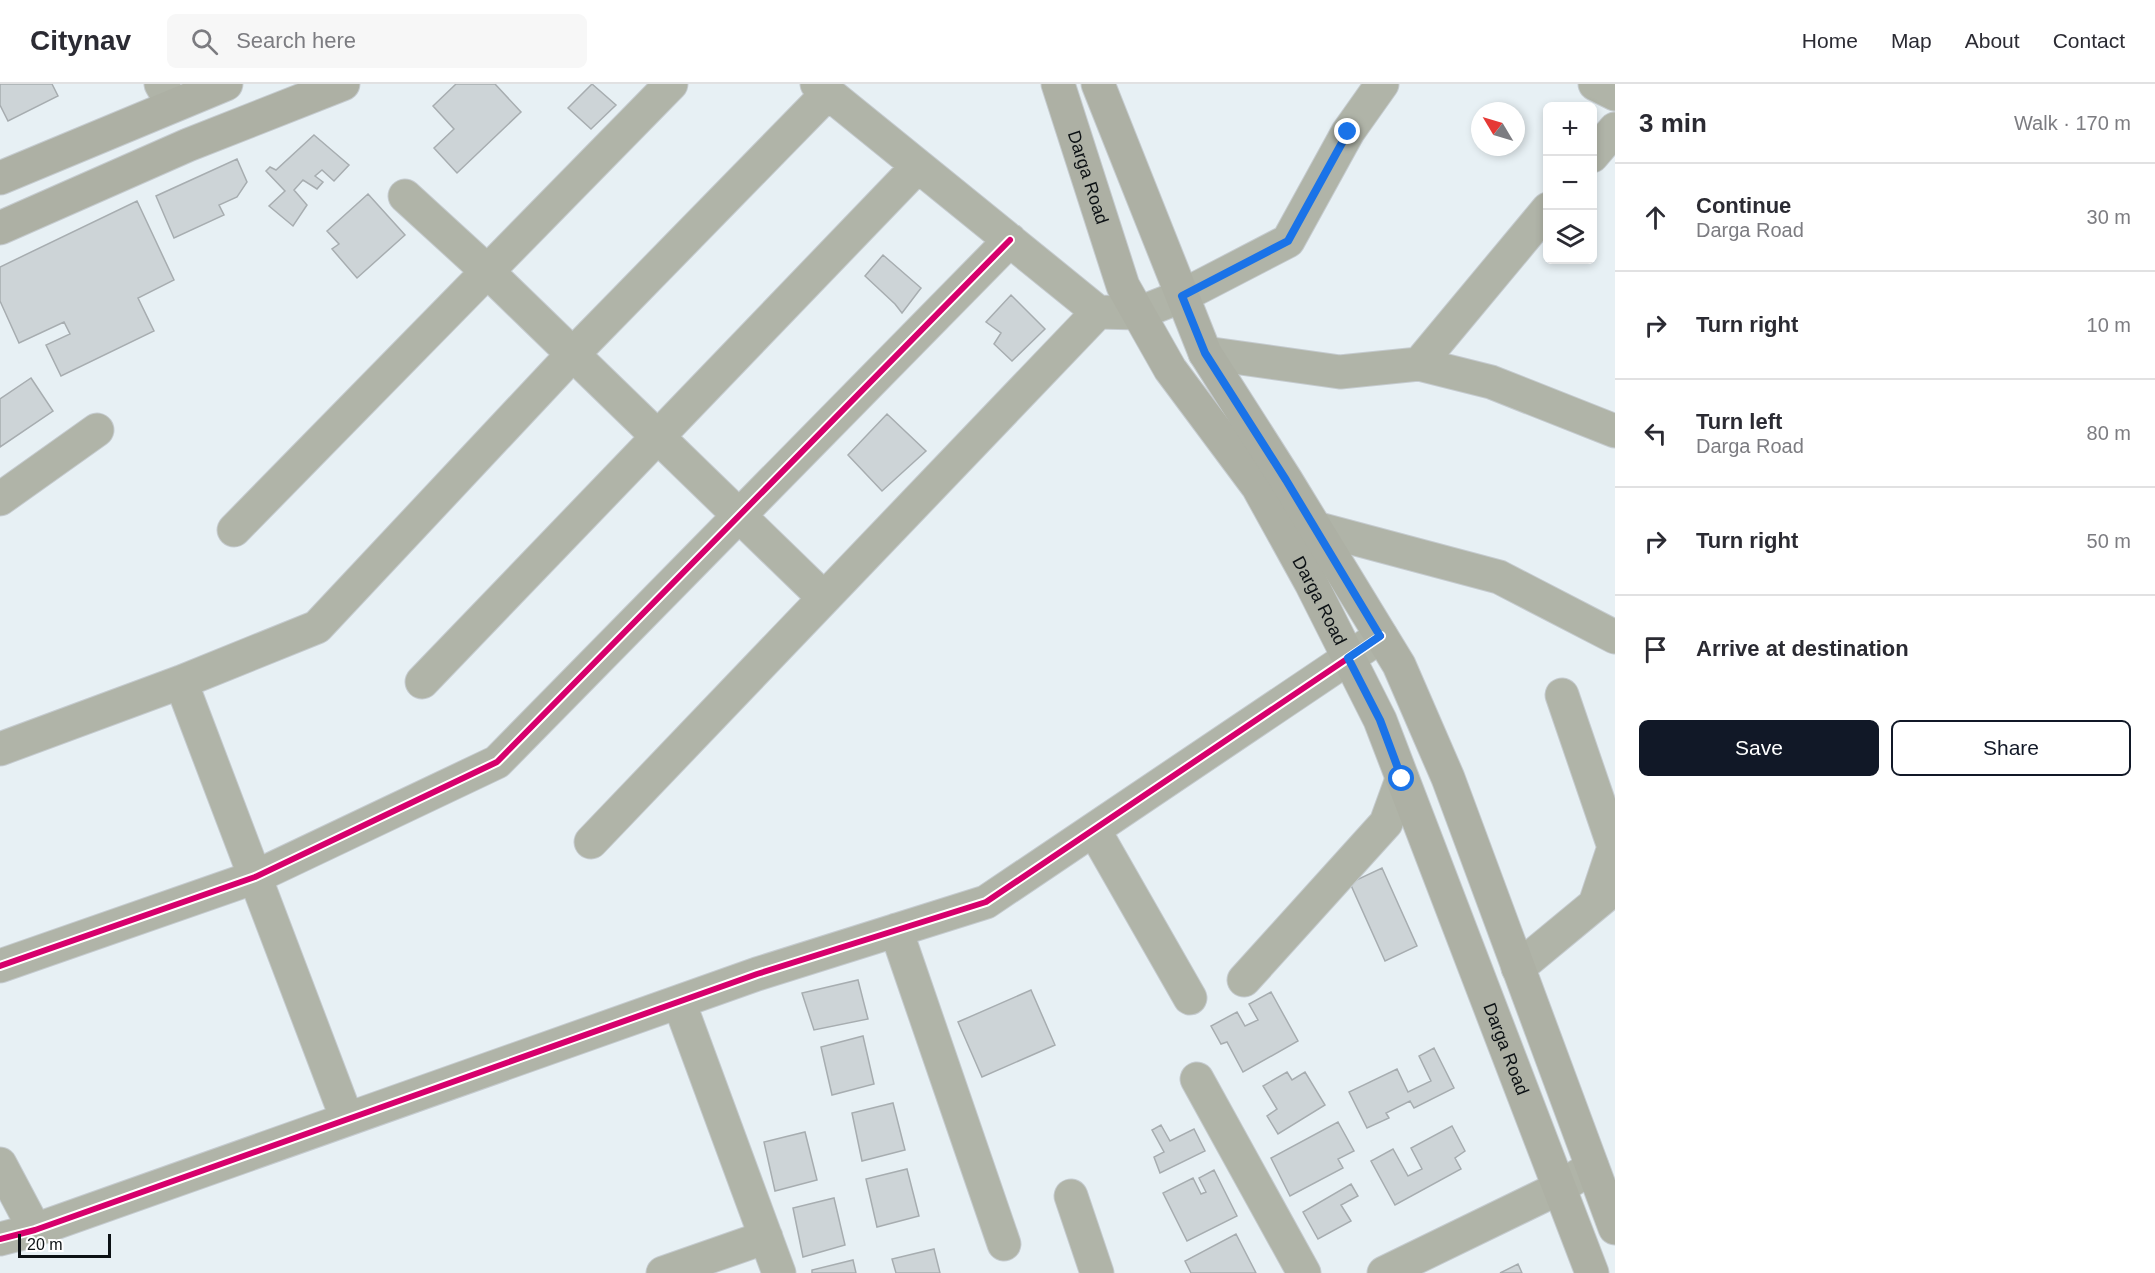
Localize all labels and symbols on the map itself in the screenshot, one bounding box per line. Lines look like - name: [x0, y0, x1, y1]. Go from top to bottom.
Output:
- north arrow: [1471, 102, 1525, 156]
- route end: [1334, 118, 1360, 144]
- street label: Darga Road: [1064, 128, 1112, 227]
- street label: Darga Road: [1288, 553, 1351, 648]
- route start: [1388, 765, 1414, 791]
- street label: Darga Road: [1479, 1000, 1533, 1098]
- scale bar: [18, 1231, 111, 1258]

